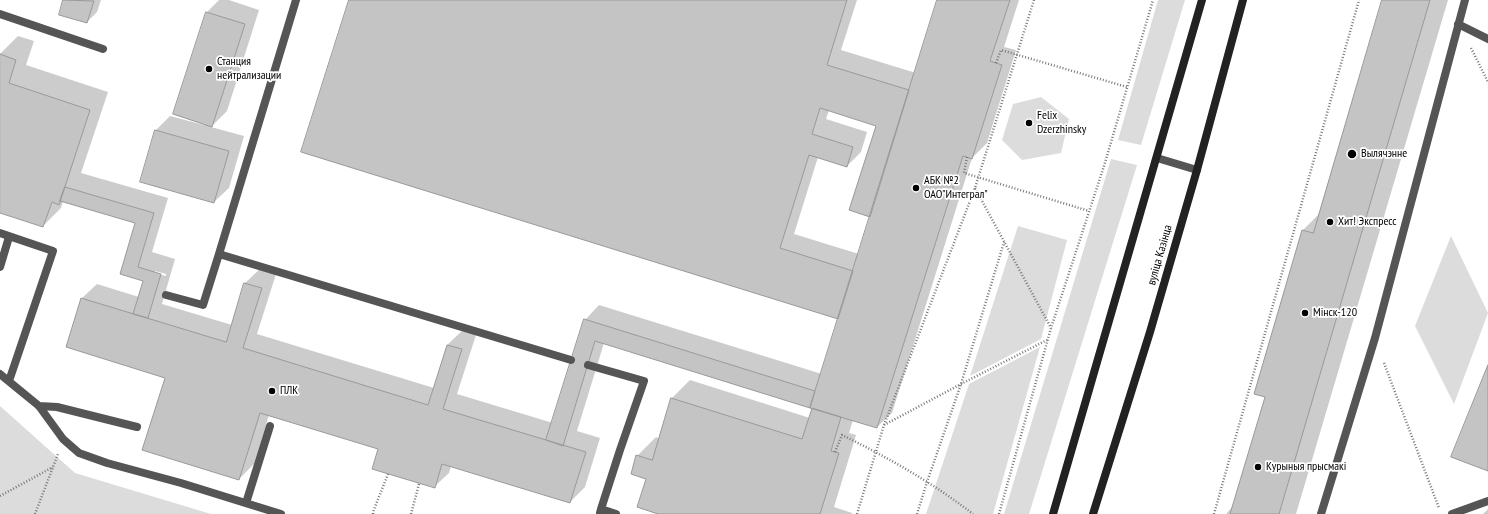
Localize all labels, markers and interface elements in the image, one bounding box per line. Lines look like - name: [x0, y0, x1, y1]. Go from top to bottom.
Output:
- place label: Станция нейтрализации: [217, 55, 281, 83]
- marker: Станция нейтрализации: [204, 64, 214, 74]
- place label: Felix Dzerzhinsky: [1037, 109, 1086, 137]
- marker: Felix Dzerzhinsky: [1024, 118, 1034, 128]
- place label: Вылячэнне: [1361, 147, 1407, 161]
- marker: Вылячэнне: [1346, 148, 1358, 160]
- place label: АБК №2 ОАО"Интеграл": [924, 174, 988, 202]
- marker: АБК №2 ОАО"Интеграл": [911, 183, 921, 193]
- place label: Хит! Экспресс: [1338, 215, 1397, 229]
- marker: Хит! Экспресс: [1325, 217, 1335, 227]
- street label: вуліца Казінца: [1145, 223, 1175, 287]
- place label: Мінск-120: [1313, 306, 1357, 320]
- marker: Мінск-120: [1300, 308, 1310, 318]
- place label: ПЛК: [280, 384, 298, 398]
- marker: ПЛК: [267, 386, 277, 396]
- place label: Курыныя прысмакі: [1266, 460, 1346, 474]
- marker: Курыныя прысмакі: [1253, 462, 1263, 472]

